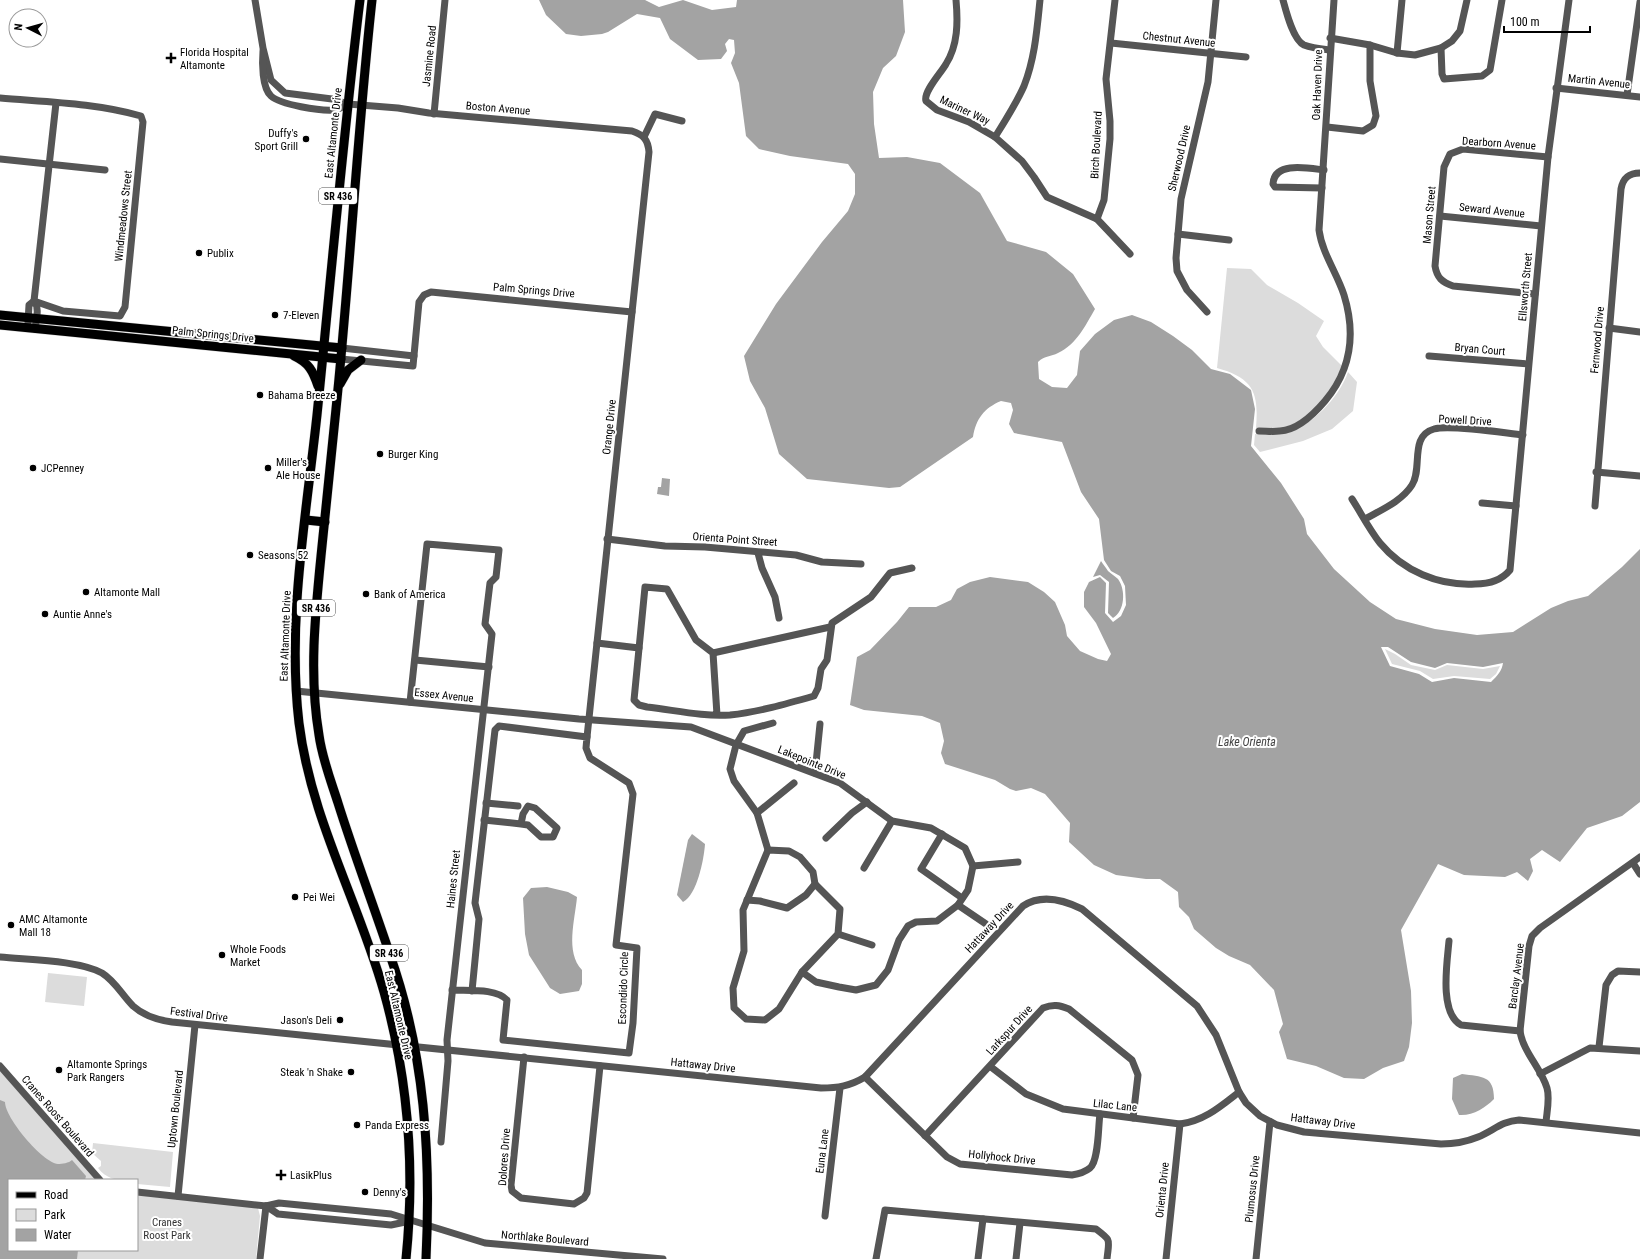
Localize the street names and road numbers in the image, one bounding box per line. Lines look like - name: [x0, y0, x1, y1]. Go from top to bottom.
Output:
- street label: Jasmine Road: [420, 25, 439, 87]
- street label: Chestnut Avenue: [1142, 29, 1216, 50]
- street label: Oak Haven Drive: [1310, 49, 1325, 121]
- street label: Martin Avenue: [1567, 72, 1631, 91]
- street label: East Altamonte Drive: [322, 87, 345, 179]
- street label: Mariner Way: [938, 93, 992, 128]
- street label: Boston Avenue: [465, 99, 531, 118]
- street label: Birch Boulevard: [1088, 111, 1105, 179]
- street label: Sherwood Drive: [1166, 124, 1193, 193]
- street label: Dearborn Avenue: [1462, 134, 1536, 153]
- street label: Windmeadows Street: [112, 170, 135, 262]
- street label: Mason Street: [1421, 186, 1438, 244]
- road number: SR 436: [319, 188, 357, 204]
- street label: Seward Avenue: [1458, 201, 1526, 220]
- street label: Ellsworth Street: [1516, 252, 1535, 322]
- street label: Palm Springs Drive: [493, 280, 575, 301]
- street label: Fernwood Drive: [1588, 306, 1607, 374]
- street label: Palm Springs Drive: [172, 324, 254, 345]
- street label: Bryan Court: [1454, 341, 1506, 358]
- street label: Orange Drive: [600, 399, 619, 455]
- street label: Powell Drive: [1438, 413, 1492, 428]
- street label: Orienta Point Street: [692, 530, 778, 549]
- street label: East Altamonte Drive: [277, 590, 294, 682]
- road number: SR 436: [297, 600, 335, 616]
- street label: Essex Avenue: [414, 686, 474, 705]
- street label: Lakepointe Drive: [776, 743, 848, 782]
- street label: Haines Street: [444, 849, 463, 909]
- street label: Hattaway Drive: [962, 899, 1016, 956]
- street label: Barclay Avenue: [1506, 942, 1527, 1010]
- road number: SR 436: [370, 945, 408, 961]
- street label: Escondido Circle: [616, 951, 631, 1025]
- street label: East Altamonte Drive: [382, 969, 415, 1061]
- street label: Larkspur Drive: [984, 1003, 1035, 1058]
- street label: Festival Drive: [169, 1005, 229, 1024]
- street label: Hattaway Drive: [670, 1056, 736, 1075]
- street label: Uptown Boulevard: [165, 1069, 186, 1149]
- street label: Cranes Roost Boulevard: [19, 1073, 96, 1160]
- street label: Lilac Lane: [1092, 1097, 1138, 1114]
- street label: Hattaway Drive: [1290, 1111, 1356, 1132]
- street label: Dolores Drive: [496, 1128, 513, 1186]
- street label: Euna Lane: [813, 1128, 832, 1174]
- street label: Hollyhock Drive: [968, 1148, 1036, 1167]
- street label: Plumosus Drive: [1243, 1155, 1262, 1223]
- street label: Orienta Drive: [1153, 1162, 1172, 1219]
- street label: Northlake Boulevard: [501, 1228, 589, 1249]

